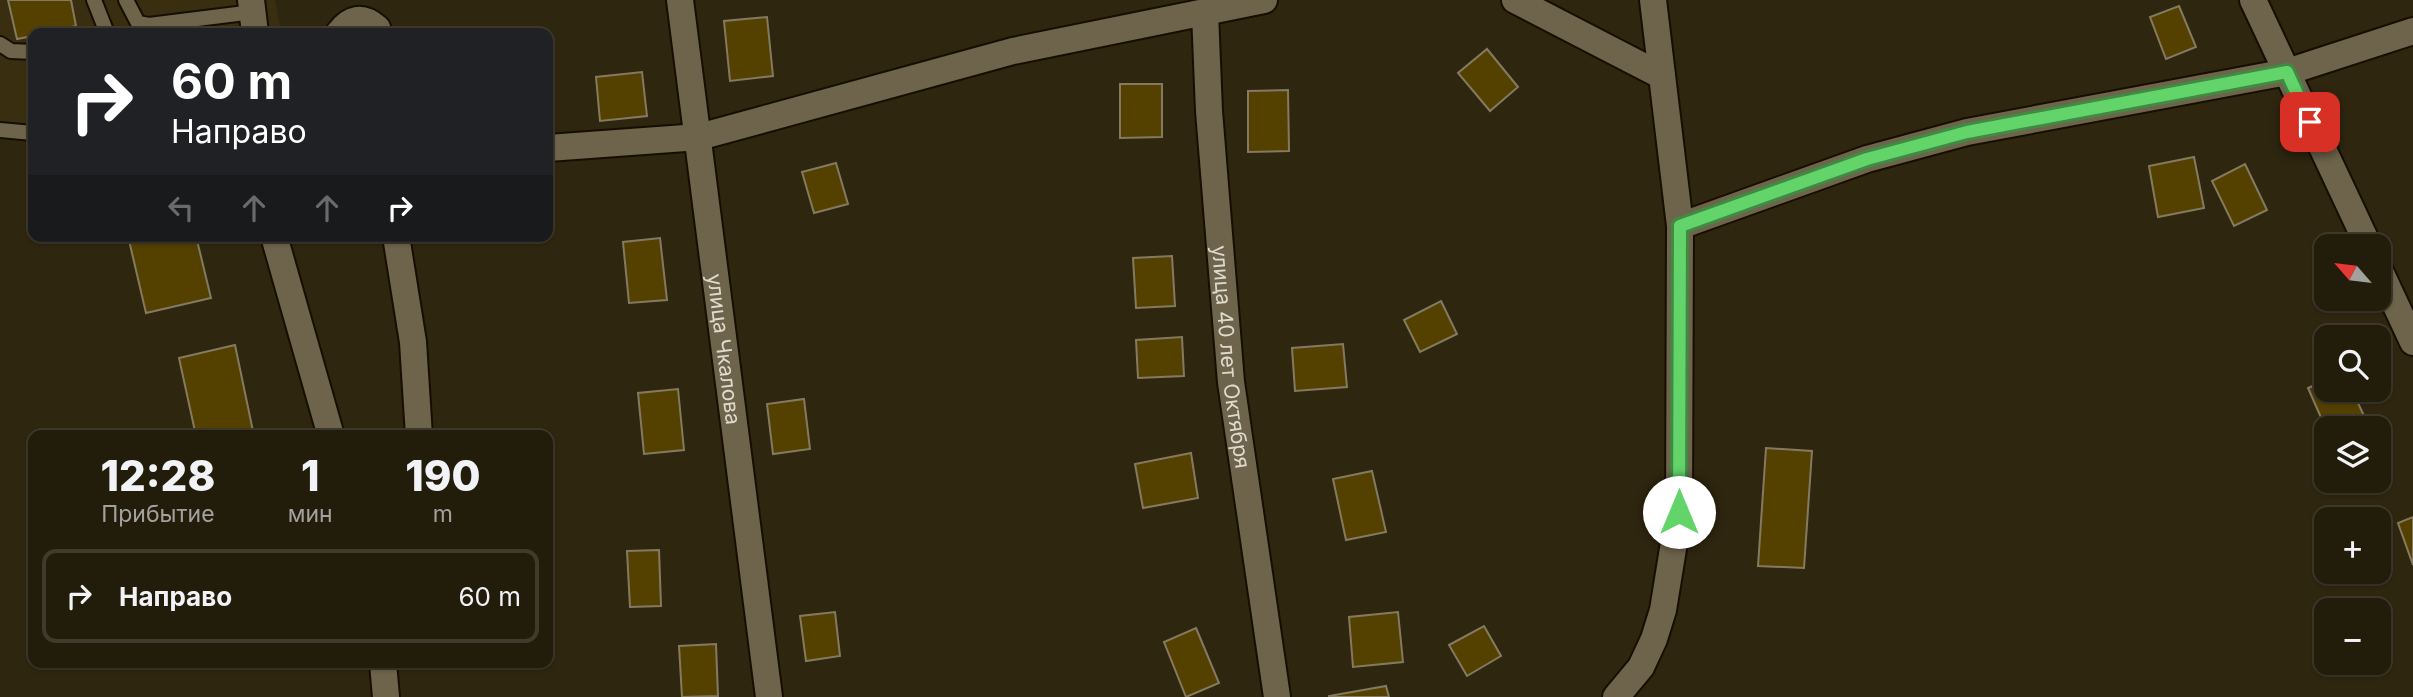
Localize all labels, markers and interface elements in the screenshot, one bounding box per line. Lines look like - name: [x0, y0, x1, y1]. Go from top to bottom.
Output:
- text: 60 m: [171, 52, 292, 111]
- icon: right: [56, 56, 147, 147]
- pin: [2280, 92, 2340, 152]
- icon: arrive: [2291, 103, 2329, 141]
- text: Направо: [171, 112, 307, 151]
- icon: left: [162, 189, 200, 227]
- icon: ahead: [235, 189, 273, 227]
- icon: ahead: [308, 189, 346, 227]
- icon: right: [381, 189, 419, 227]
- north arrow: [2314, 234, 2390, 312]
- map controls: [2314, 234, 2391, 675]
- street label: улица 40 лет Октября: [1207, 244, 1256, 470]
- street label: улица Чкалова: [703, 272, 747, 426]
- button: search: [2314, 325, 2391, 402]
- button: layers: [2314, 416, 2391, 493]
- text: 12:28: [100, 450, 215, 501]
- text: 1: [301, 450, 319, 501]
- text: 190: [405, 450, 481, 501]
- position arrow: [1642, 475, 1716, 549]
- text: Прибытие: [101, 500, 215, 528]
- text: мин: [288, 500, 333, 528]
- text: m: [433, 500, 453, 528]
- button: +: [2314, 507, 2391, 584]
- icon: right: [60, 577, 98, 615]
- text: Направо: [119, 581, 232, 612]
- text: 60 m: [458, 581, 521, 612]
- button: −: [2314, 598, 2391, 675]

